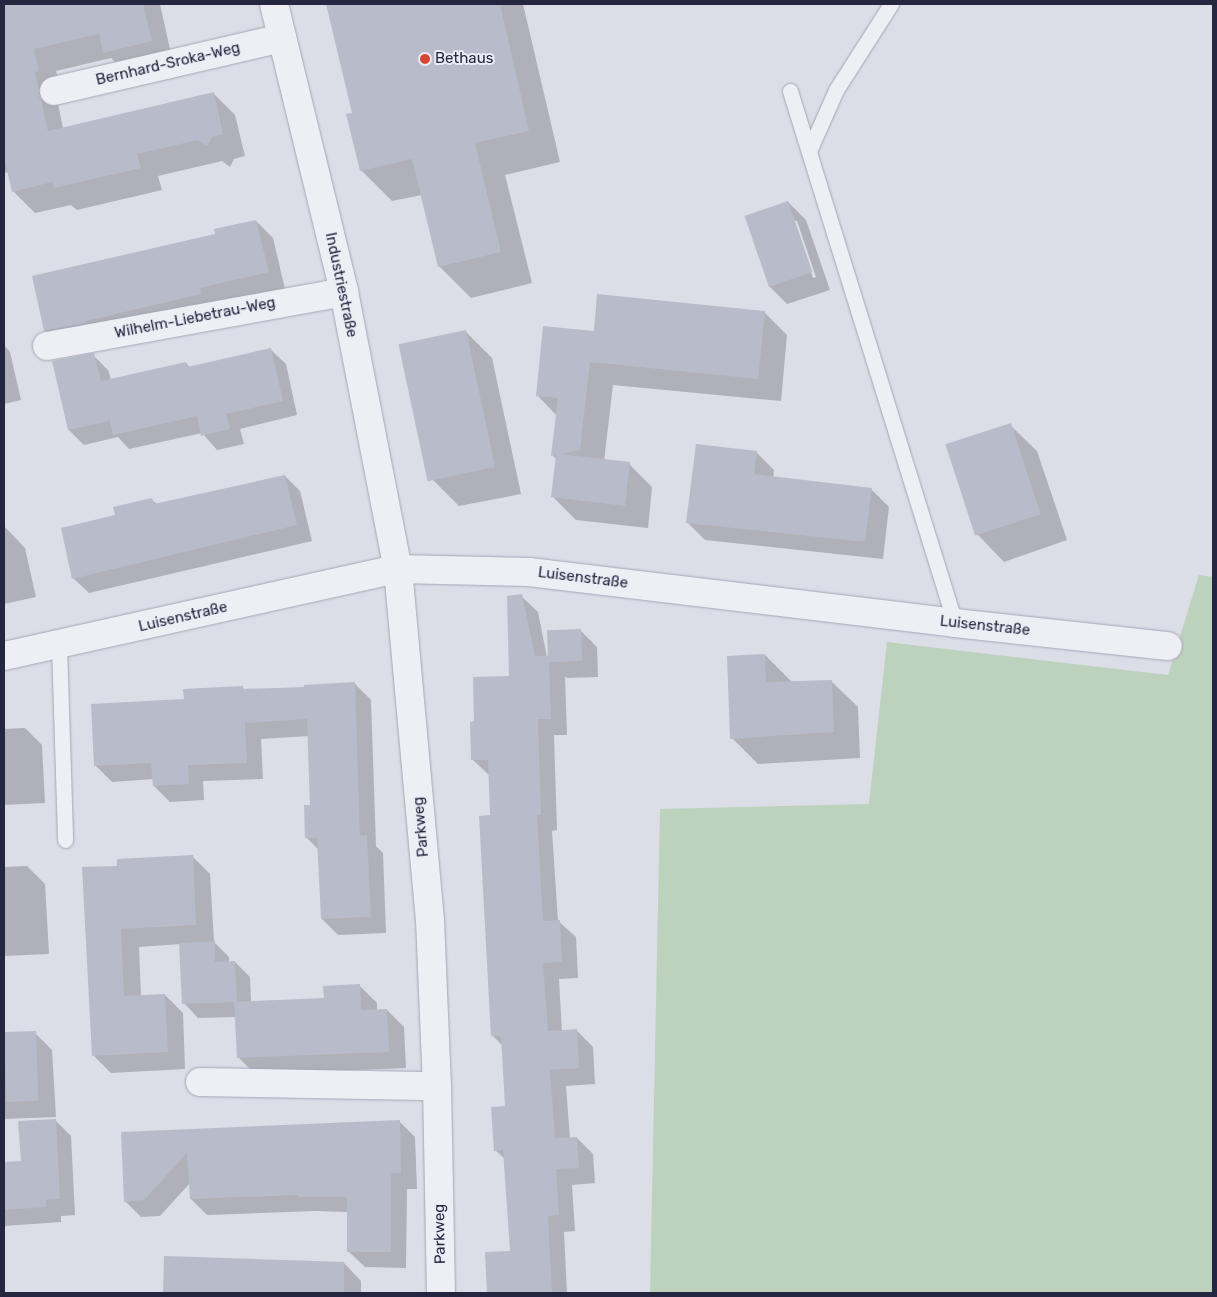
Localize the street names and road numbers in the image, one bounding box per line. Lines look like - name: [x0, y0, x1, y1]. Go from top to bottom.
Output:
- street label: Bernhard-Sroka-Weg: [94, 39, 242, 89]
- street label: Industriestraße: [321, 231, 361, 339]
- street label: Wilhelm-Liebetrau-Weg: [113, 294, 277, 342]
- street label: Luisenstraße: [537, 564, 629, 592]
- street label: Luisenstraße: [137, 598, 229, 636]
- street label: Luisenstraße: [939, 612, 1031, 640]
- street label: Parkweg: [409, 796, 433, 858]
- street label: Parkweg: [430, 1204, 450, 1264]

